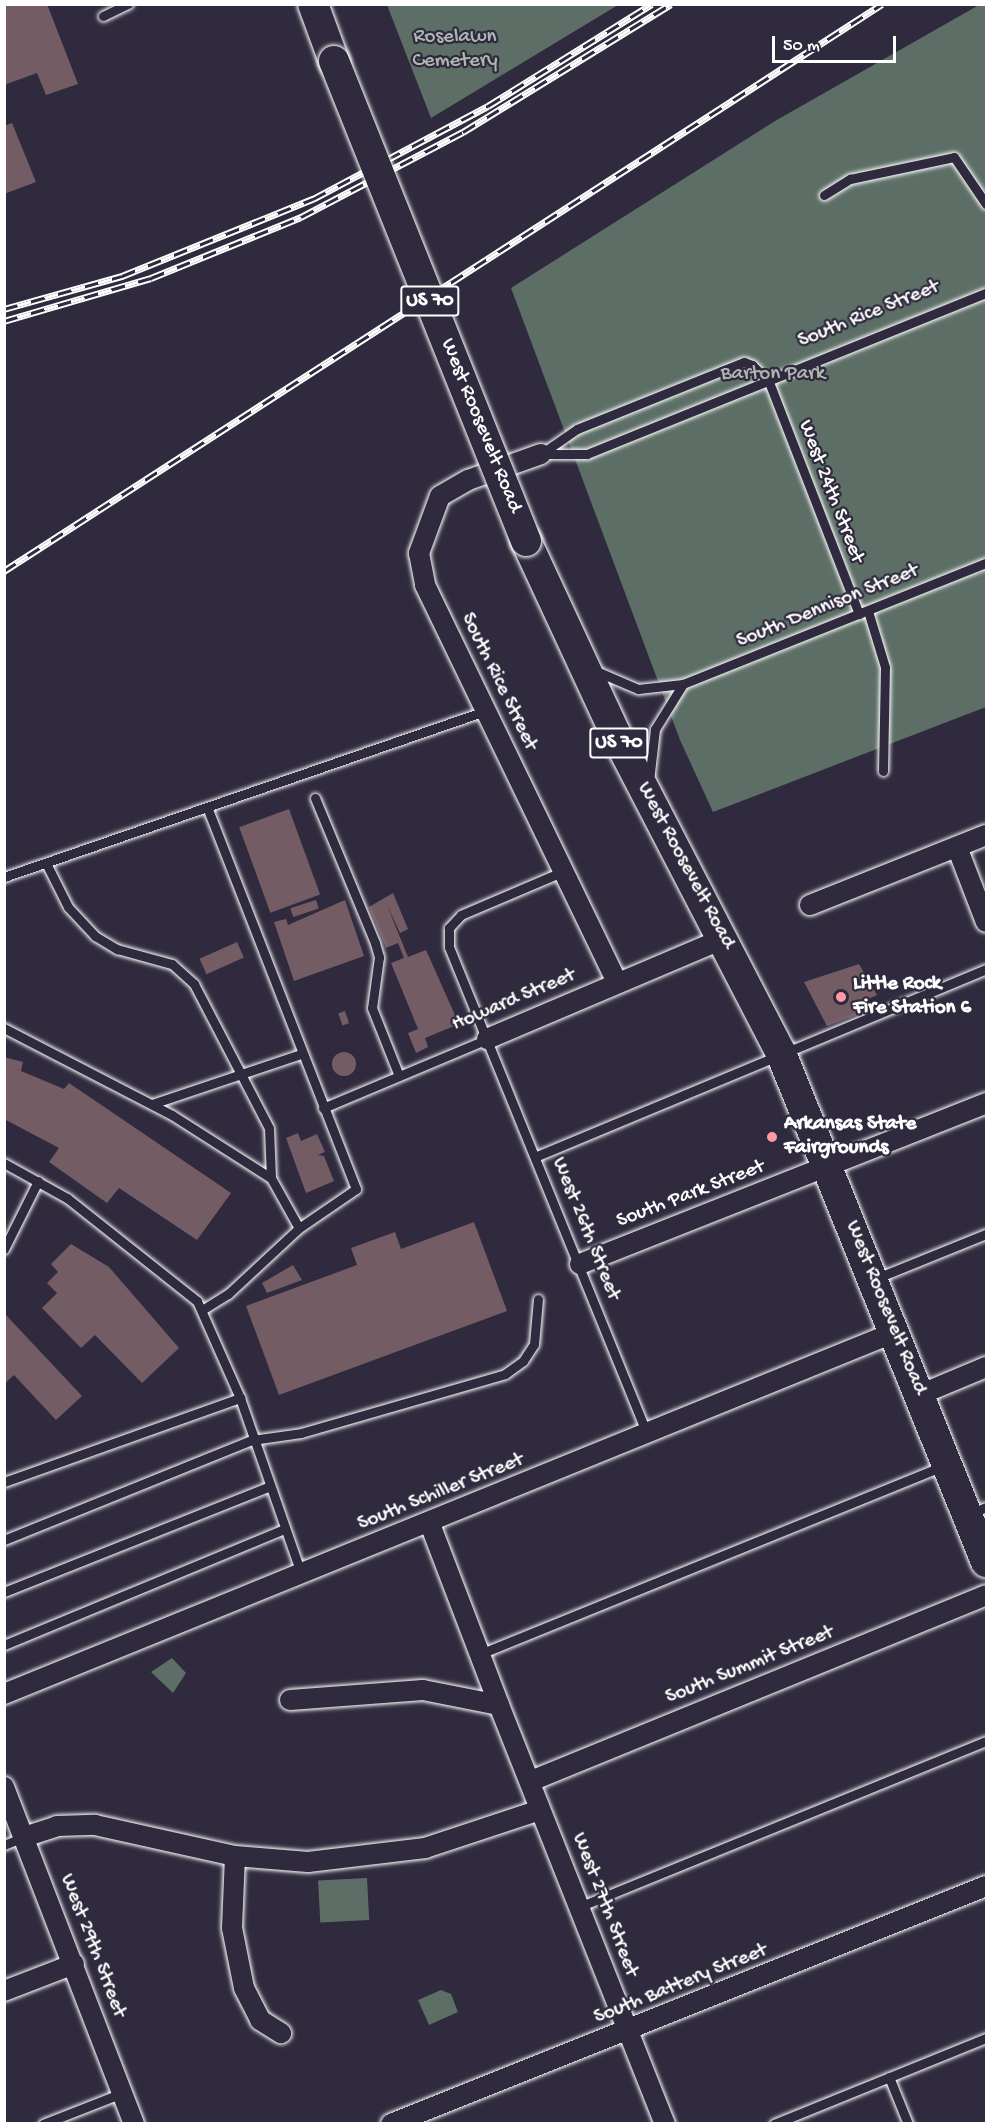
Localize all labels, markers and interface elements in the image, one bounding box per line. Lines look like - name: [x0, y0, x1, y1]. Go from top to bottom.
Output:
- scale bar: [775, 24, 900, 62]
- park label: Roselawn Cemetery: [412, 25, 498, 75]
- text: 50 m: [783, 36, 820, 57]
- street label: South Rice Street: [795, 275, 943, 355]
- road number: US 70: [400, 284, 460, 318]
- street label: West Roosevelt Road: [434, 335, 526, 517]
- park label: Barton Park: [721, 362, 825, 388]
- street label: West 24th Street: [791, 417, 869, 567]
- street label: South Dennison Street: [733, 559, 923, 655]
- street label: South Rice Street: [454, 609, 542, 755]
- road number: US 70: [589, 726, 649, 760]
- street label: West Roosevelt Road: [630, 778, 740, 954]
- street label: Howard Street: [449, 964, 579, 1038]
- place label: Little Rock Fire Station 6: [853, 972, 971, 1022]
- marker: Little Rock Fire Station 6: [834, 990, 848, 1004]
- place label: Arkansas State Fairgrounds: [784, 1112, 916, 1162]
- marker: Arkansas State Fairgrounds: [765, 1130, 779, 1144]
- street label: West 26th Street: [545, 1154, 625, 1304]
- street label: South Park Street: [614, 1155, 768, 1235]
- street label: West Roosevelt Road: [839, 1217, 931, 1399]
- street label: South Schiller Street: [354, 1448, 528, 1538]
- street label: South Summit Street: [662, 1621, 838, 1711]
- street label: West 27th Street: [565, 1830, 643, 1980]
- street label: West 29th Street: [53, 1871, 131, 2021]
- street label: South Battery Street: [591, 1939, 771, 2031]

